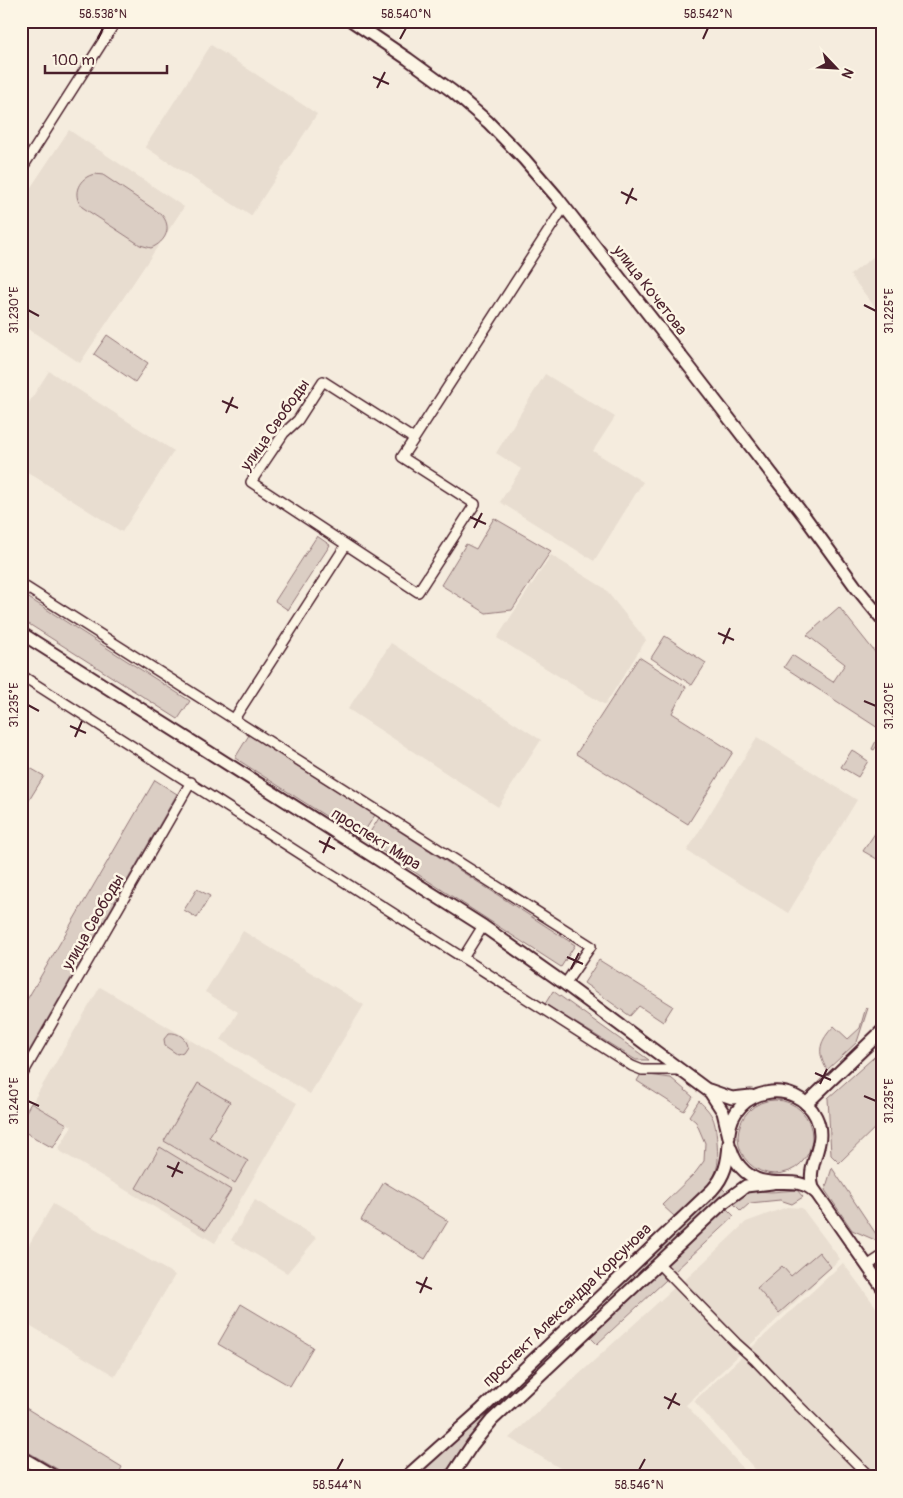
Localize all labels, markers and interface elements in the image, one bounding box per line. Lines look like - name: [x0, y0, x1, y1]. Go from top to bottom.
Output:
- text: 58.538°N: [79, 7, 127, 22]
- text: 58.540°N: [381, 7, 431, 22]
- text: 58.542°N: [684, 7, 732, 22]
- scale bar: [45, 42, 168, 74]
- north arrow: [810, 42, 860, 92]
- text: 100 m: [52, 51, 95, 70]
- text: N: [838, 65, 857, 81]
- street label: улица Кочетова: [608, 240, 691, 339]
- text: 31.230°E: [7, 287, 22, 333]
- text: 31.225°E: [882, 288, 897, 334]
- street label: улица Свободы: [235, 375, 314, 476]
- text: 31.235°E: [7, 682, 22, 728]
- text: 31.230°E: [882, 683, 897, 729]
- street label: проспект Мира: [328, 804, 424, 874]
- street label: улица Свободы: [57, 871, 128, 974]
- text: 31.240°E: [7, 1077, 22, 1125]
- text: 31.235°E: [882, 1078, 897, 1124]
- street label: проспект Александра Корсунова: [478, 1219, 656, 1391]
- text: 58.544°N: [313, 1478, 361, 1493]
- text: 58.546°N: [615, 1478, 664, 1493]

